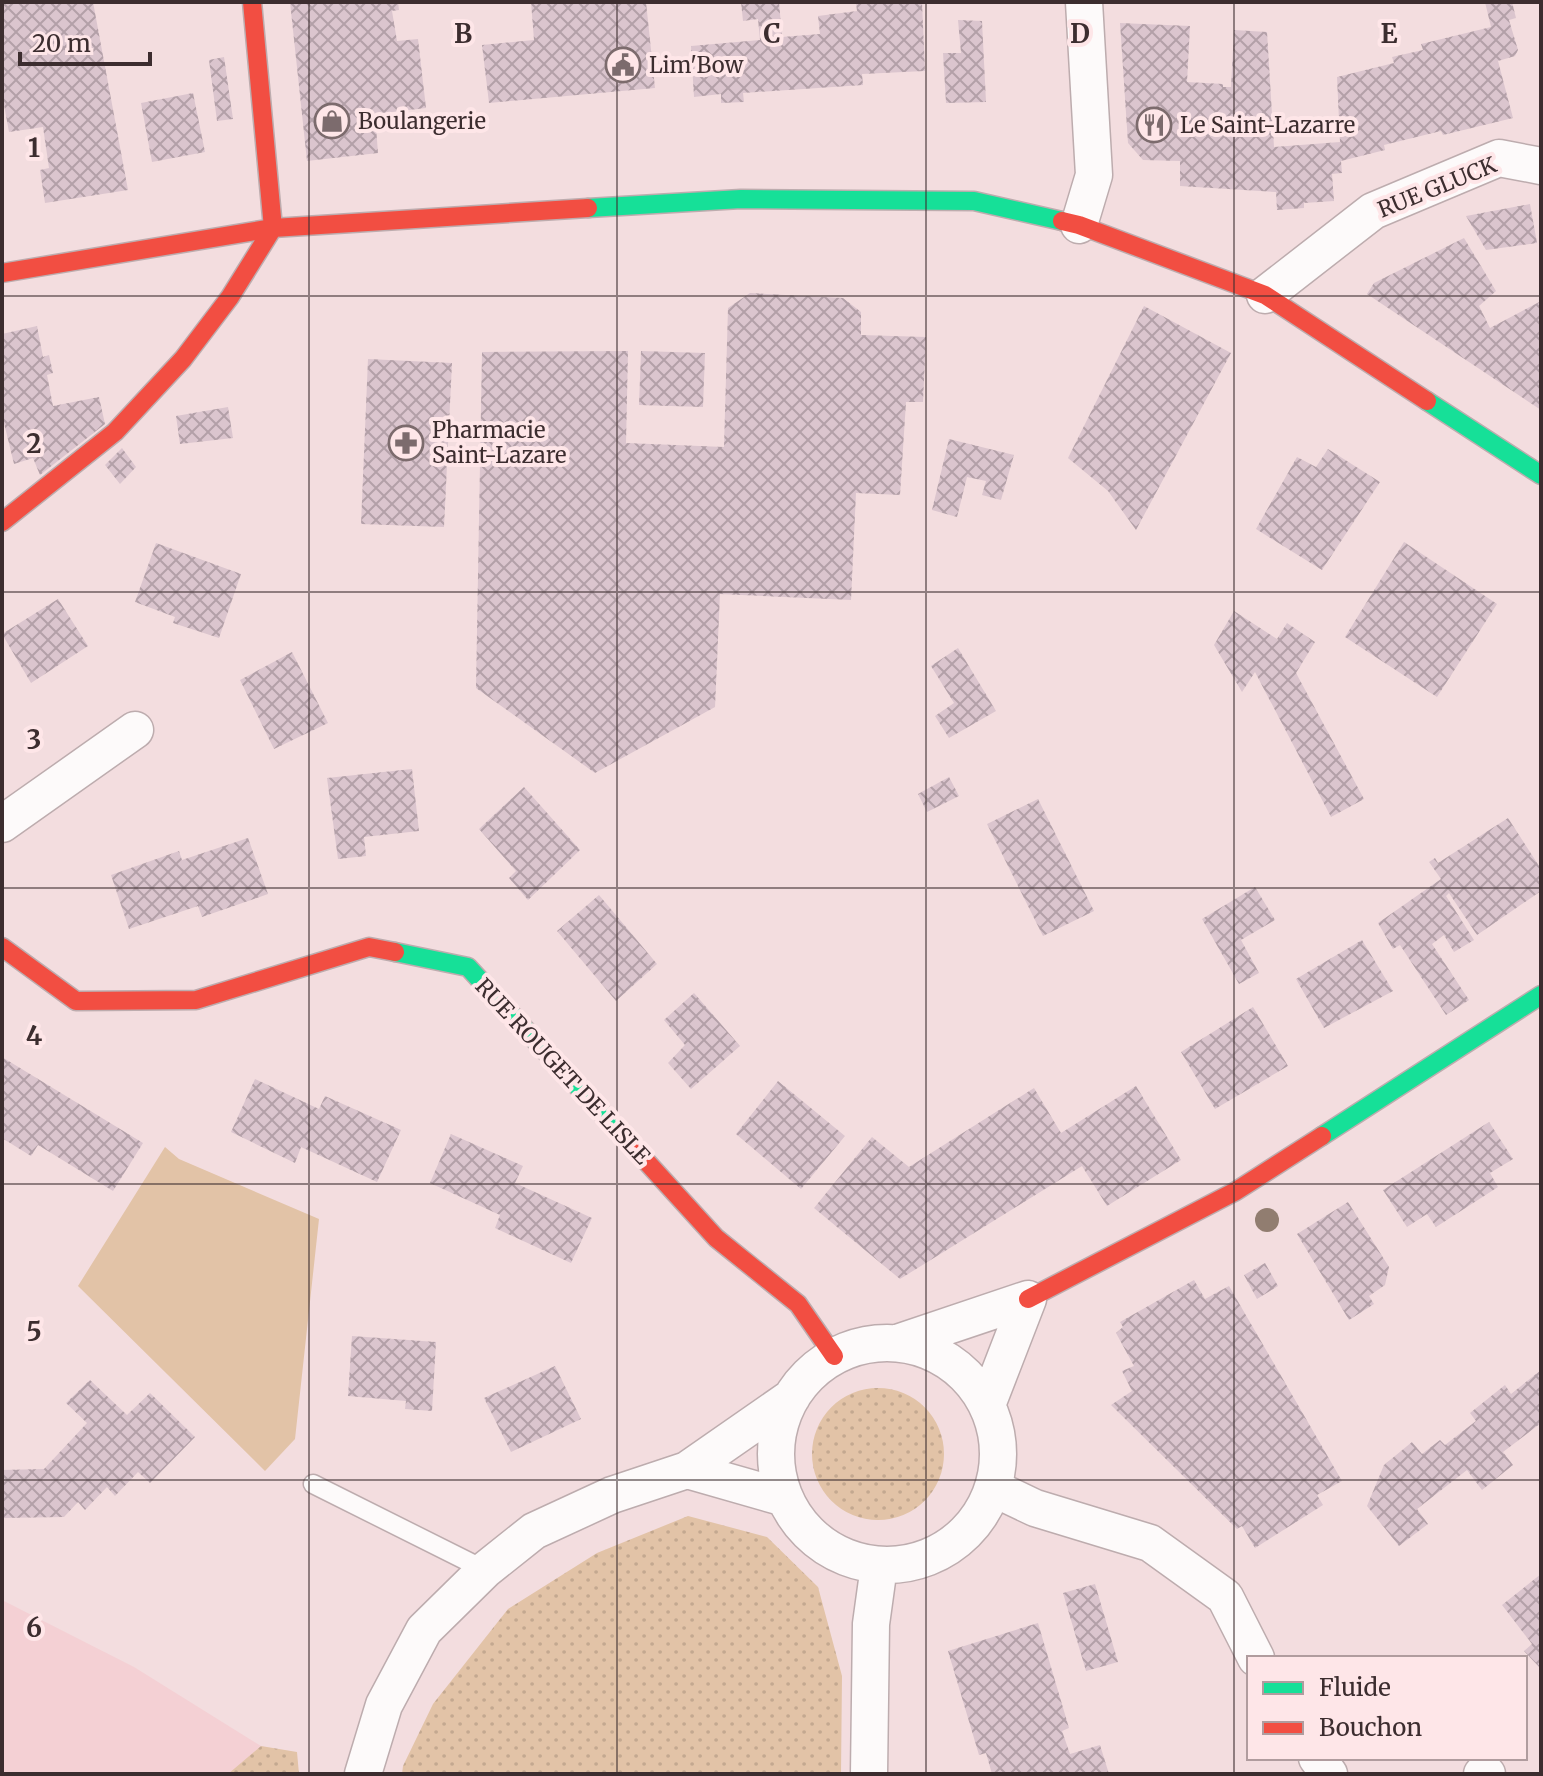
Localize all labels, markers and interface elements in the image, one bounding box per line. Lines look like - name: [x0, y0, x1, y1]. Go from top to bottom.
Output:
- scale bar: [20, 16, 150, 66]
- text: B: [454, 17, 472, 50]
- text: C: [763, 17, 781, 50]
- text: D: [1070, 17, 1090, 50]
- text: E: [1381, 17, 1398, 50]
- text: 20 m: [32, 28, 91, 59]
- public building icon: Lim'Bow: [604, 46, 642, 84]
- place label: Lim'Bow: [649, 51, 744, 79]
- shop icon: Boulangerie: [313, 102, 351, 140]
- restaurant icon: Le Saint-Lazarre: [1135, 106, 1173, 144]
- place label: Boulangerie: [358, 107, 486, 135]
- place label: Le Saint-Lazarre: [1180, 111, 1355, 139]
- text: 1: [28, 131, 40, 164]
- street label: RUE GLUCK: [1374, 150, 1501, 224]
- place label: Pharmacie Saint-Lazare: [432, 416, 567, 469]
- pharmacy icon: Pharmacie Saint-Lazare: [387, 424, 425, 462]
- text: 2: [26, 427, 42, 460]
- text: 3: [27, 723, 41, 756]
- street label: RUE ROUGET DE LISLE: [470, 972, 656, 1170]
- text: 4: [26, 1019, 43, 1052]
- text: 5: [26, 1315, 42, 1348]
- text: 6: [26, 1611, 42, 1644]
- legend: [1247, 1656, 1527, 1760]
- text: Fluide: [1319, 1672, 1391, 1703]
- text: Bouchon: [1319, 1712, 1422, 1743]

